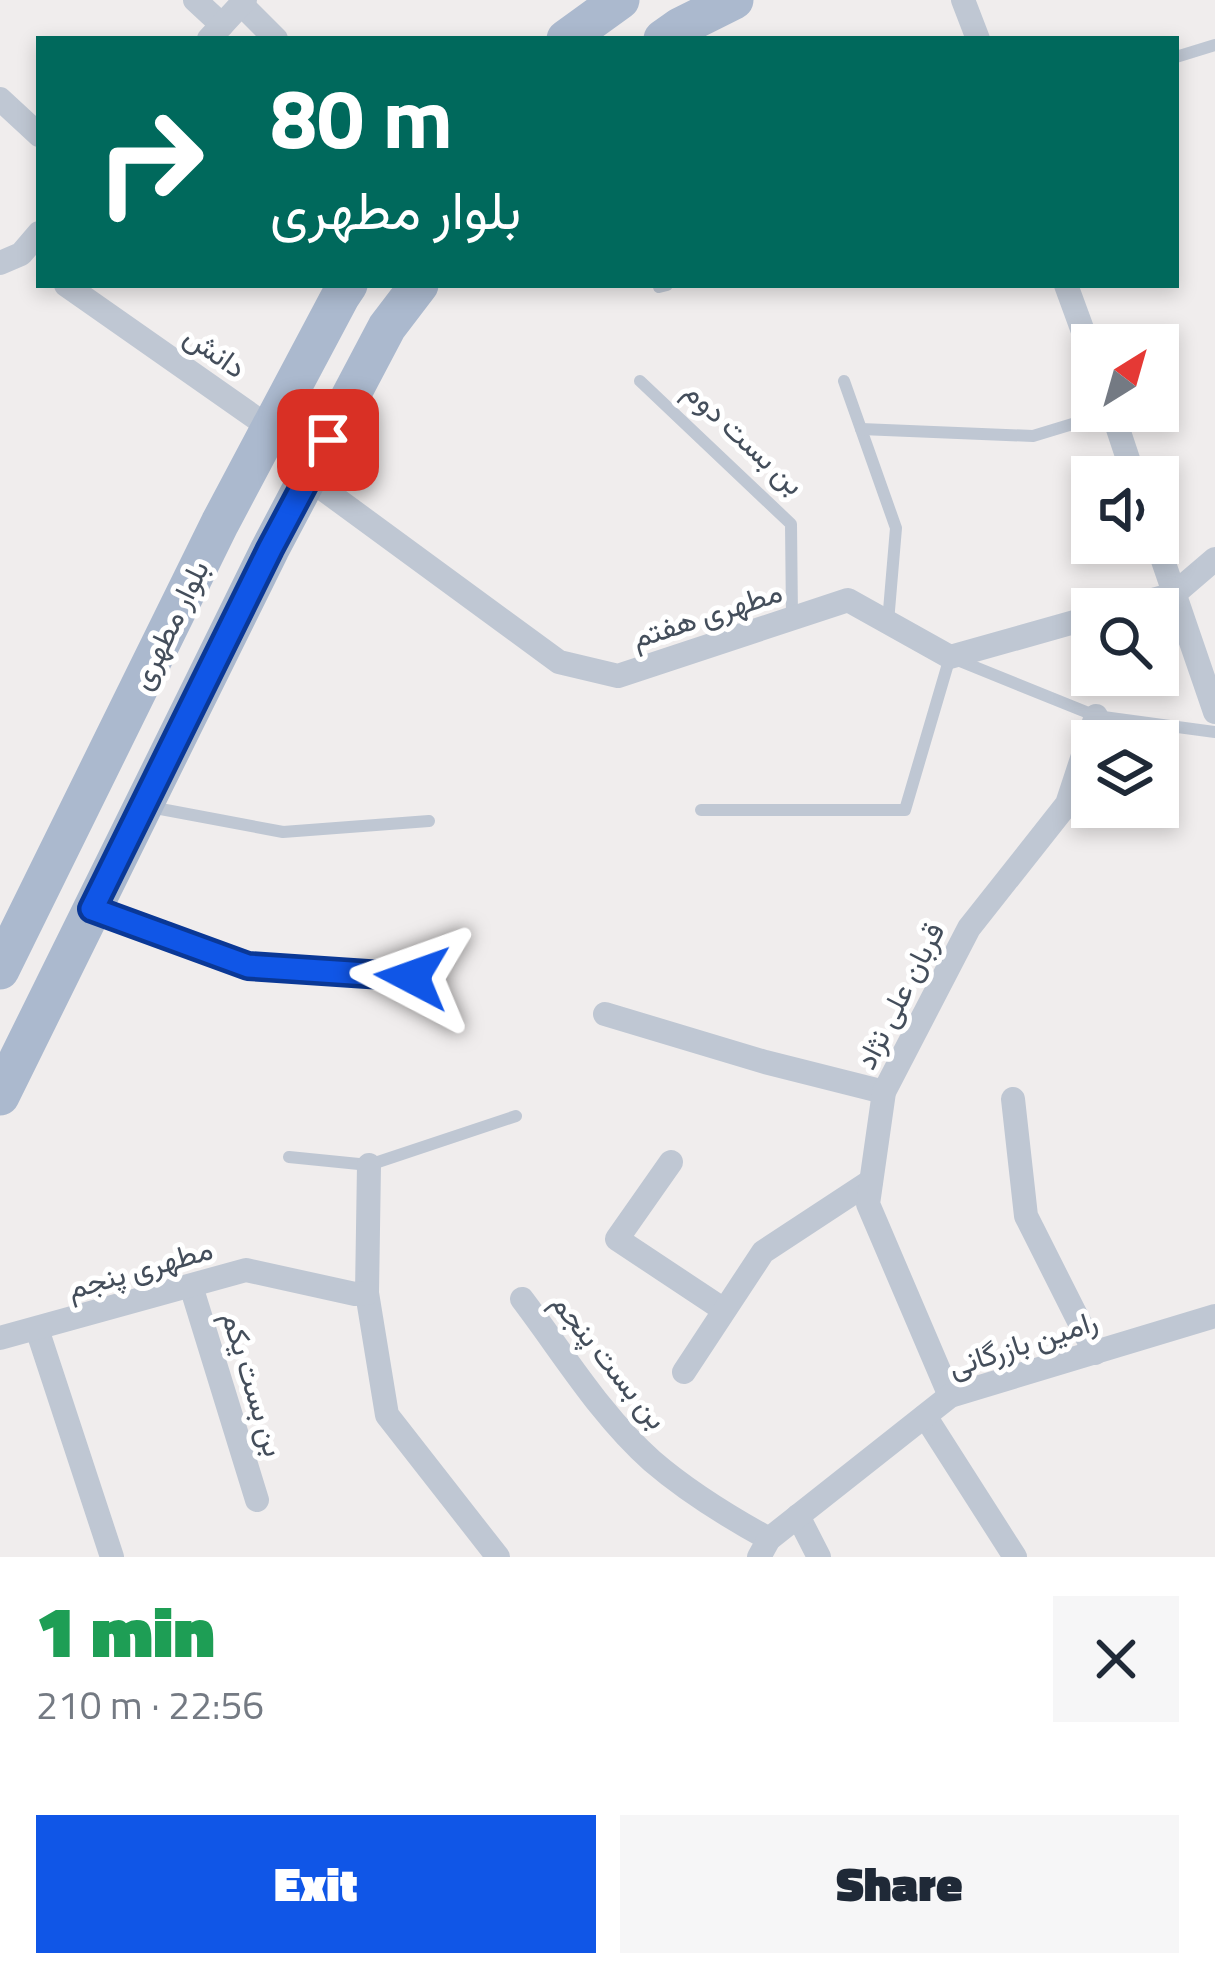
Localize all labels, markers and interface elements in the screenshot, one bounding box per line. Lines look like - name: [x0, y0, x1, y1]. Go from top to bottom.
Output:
- text: 80 m: [270, 53, 453, 181]
- icon: right: [72, 84, 228, 240]
- text: بلوار مطهری: [270, 168, 521, 250]
- street label: دانش: [175, 313, 256, 389]
- north arrow: [1071, 324, 1179, 432]
- map controls: [1071, 324, 1179, 828]
- street label: بن بست دوم: [674, 369, 816, 506]
- pin: [277, 389, 379, 491]
- icon: arrive: [295, 407, 361, 473]
- button: sound: [1071, 456, 1179, 564]
- street label: بلوار مطهری: [118, 552, 220, 697]
- street label: مطهری هفتم: [625, 568, 788, 660]
- button: search: [1071, 588, 1179, 696]
- button: layers: [1071, 720, 1179, 828]
- position arrow: [349, 914, 475, 1040]
- street label: قربان علی نژاد: [842, 914, 956, 1077]
- street label: مطهری پنجم: [62, 1225, 218, 1311]
- street label: بن بست پنجم: [540, 1282, 679, 1439]
- street label: رامین بازرگانی: [942, 1297, 1103, 1389]
- street label: بن بست یکم: [210, 1306, 298, 1462]
- text: 1 min: [36, 1575, 215, 1685]
- button: close: [1053, 1596, 1179, 1722]
- text: 210 m · 22:56: [36, 1675, 264, 1734]
- button: Exit: [36, 1815, 596, 1953]
- button: Share: [620, 1815, 1179, 1953]

